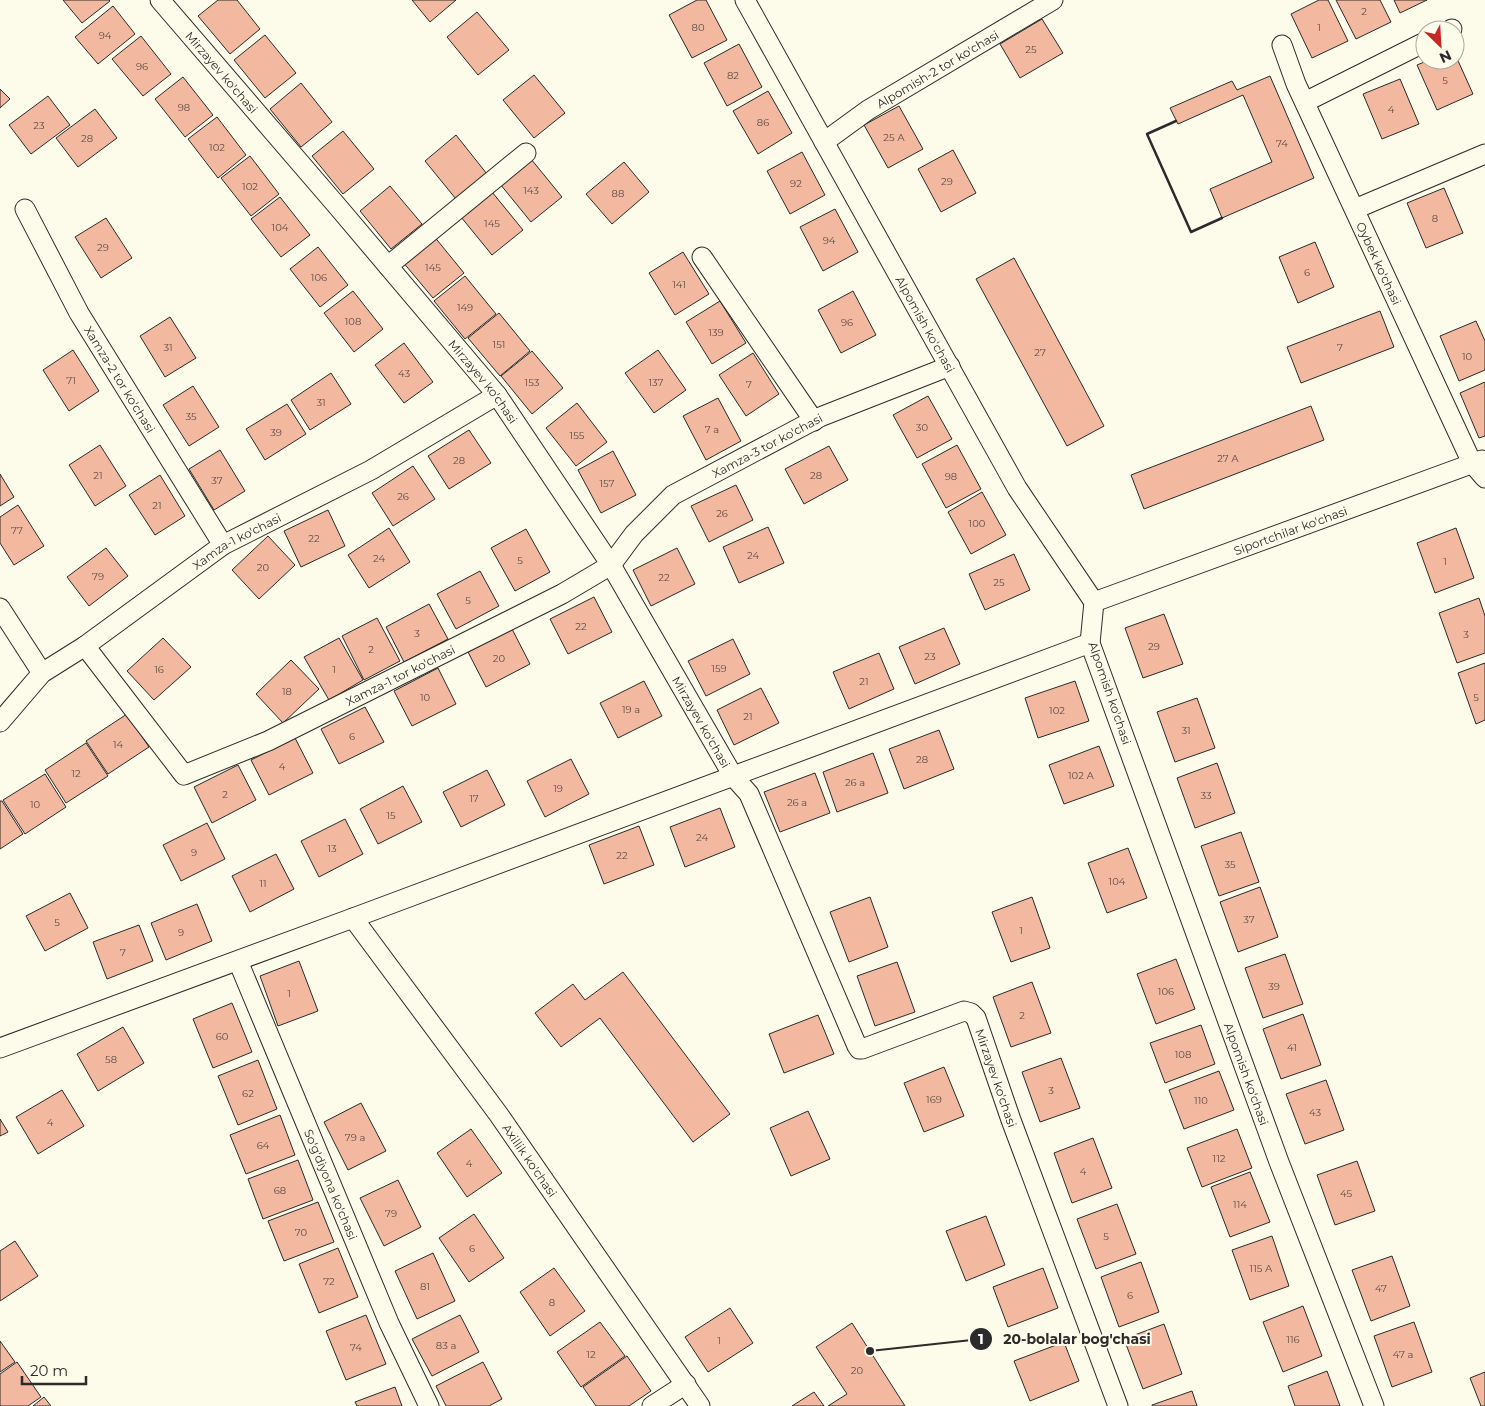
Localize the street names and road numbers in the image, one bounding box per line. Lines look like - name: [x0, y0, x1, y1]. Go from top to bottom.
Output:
- street label: Alpomish-2 tor ko'chasi: [873, 27, 1001, 111]
- street label: Mirzayev ko'chasi: [183, 28, 261, 116]
- street label: Oybek ko'chasi: [1353, 219, 1405, 307]
- street label: Alpomish ko'chasi: [893, 273, 959, 375]
- street label: Xamza-2 tor ko'chasi: [81, 323, 159, 435]
- street label: Mirzayev ko'chasi: [446, 336, 521, 426]
- street label: Xamza-3 tor ko'chasi: [709, 410, 825, 481]
- street label: Siportchilar ko'chasi: [1231, 503, 1349, 558]
- street label: Xamza-1 ko'chasi: [189, 509, 283, 573]
- street label: Alpomish ko'chasi: [1085, 639, 1135, 747]
- street label: Xamza-1 tor ko'chasi: [343, 641, 457, 709]
- street label: Mirzayev ko'chasi: [669, 673, 734, 770]
- street label: Alpomish ko'chasi: [1221, 1020, 1272, 1127]
- street label: Mirzayev ko'chasi: [973, 1027, 1020, 1129]
- street label: Axillik ko'chasi: [500, 1121, 561, 1200]
- street label: So'g'diyona ko'chasi: [301, 1127, 361, 1242]

